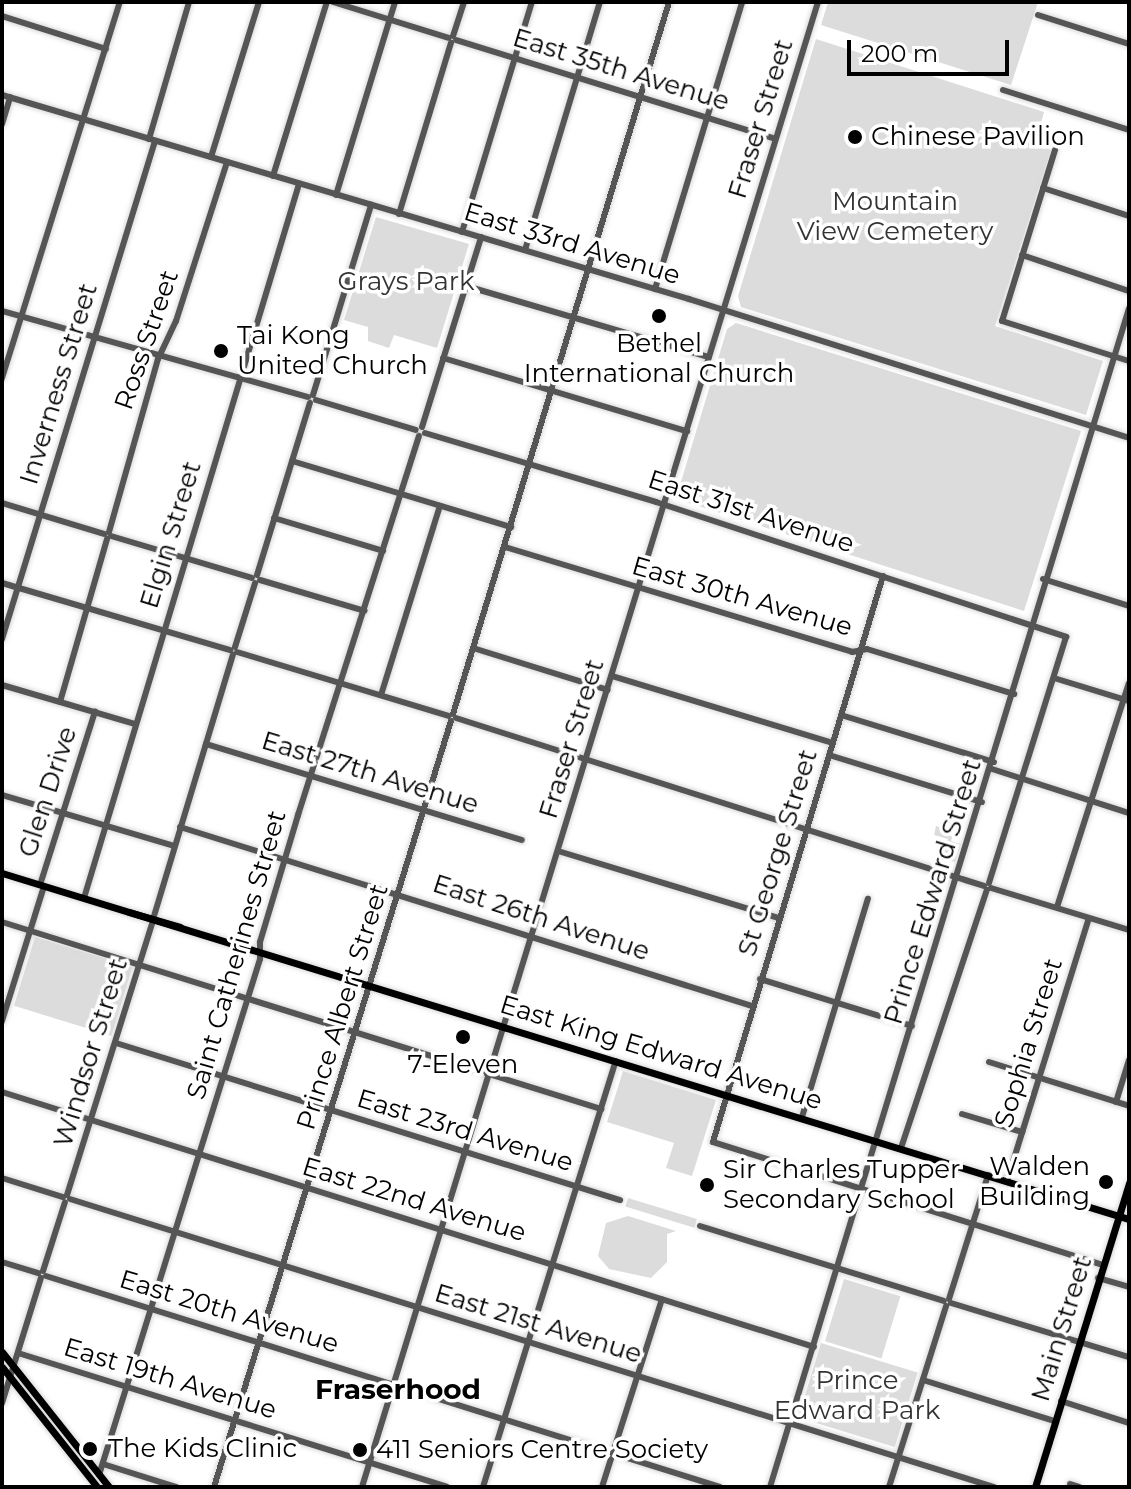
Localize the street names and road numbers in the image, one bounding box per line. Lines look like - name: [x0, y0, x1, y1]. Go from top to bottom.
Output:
- street label: East 35th Avenue: [509, 22, 733, 118]
- street label: Fraser Street: [722, 35, 800, 203]
- street label: East 33rd Avenue: [460, 196, 684, 292]
- street label: Ross Street: [109, 266, 185, 414]
- street label: Inverness Street: [14, 280, 104, 488]
- street label: Elgin Street: [134, 458, 208, 612]
- street label: East 31st Avenue: [644, 464, 858, 560]
- street label: East 30th Avenue: [628, 551, 856, 643]
- street label: Fraser Street: [533, 655, 611, 823]
- street label: Glen Drive: [12, 723, 84, 861]
- street label: East 27th Avenue: [258, 725, 482, 821]
- street label: St George Street: [732, 746, 824, 960]
- street label: Prince Edward Street: [878, 756, 988, 1028]
- street label: Saint Catherines Street: [181, 807, 293, 1103]
- street label: East 26th Avenue: [429, 868, 653, 968]
- street label: Prince Albert Street: [291, 880, 395, 1134]
- street label: Windsor Street: [48, 955, 134, 1151]
- street label: Sophia Street: [988, 955, 1070, 1131]
- street label: East King Edward Avenue: [496, 989, 826, 1117]
- street label: East 23rd Avenue: [353, 1083, 577, 1179]
- street label: East 22nd Avenue: [298, 1151, 530, 1249]
- street label: Main Street: [1025, 1253, 1099, 1405]
- street label: East 20th Avenue: [115, 1264, 343, 1360]
- street label: East 21st Avenue: [431, 1278, 645, 1370]
- street label: East 19th Avenue: [60, 1332, 280, 1426]

